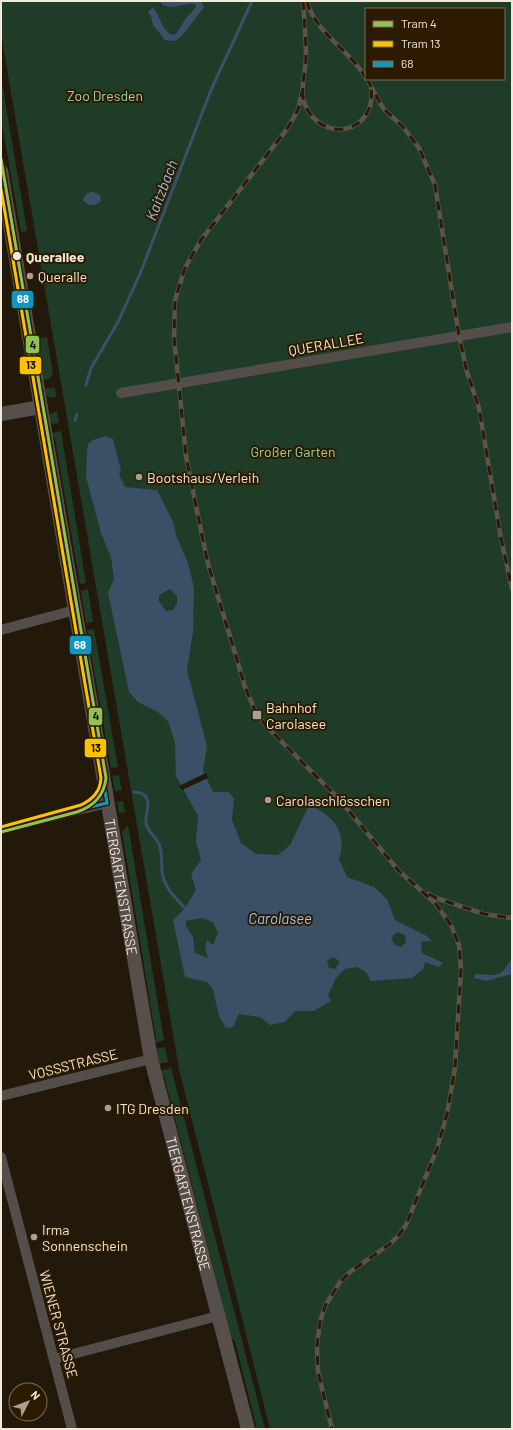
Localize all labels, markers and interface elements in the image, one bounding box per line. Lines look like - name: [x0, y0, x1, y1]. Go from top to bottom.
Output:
- legend: [365, 8, 505, 80]
- text: Tram 4: [401, 16, 437, 30]
- text: Tram 13: [401, 36, 440, 50]
- text: 68: [401, 56, 413, 70]
- park label: Zoo Dresden: [67, 87, 143, 104]
- water label: Kaitzbach: [141, 157, 181, 223]
- place label: Querallee: [26, 248, 85, 265]
- marker: Querallee: [11, 250, 23, 262]
- place label: Queralle: [38, 268, 87, 285]
- marker: Queralle: [25, 271, 35, 281]
- line badge: 68: [11, 290, 34, 309]
- text: 68: [17, 292, 29, 305]
- street label: QUERALLEE: [287, 329, 365, 359]
- line badge: 4: [25, 335, 40, 354]
- text: 4: [30, 338, 37, 351]
- line badge: 13: [19, 356, 42, 375]
- text: 13: [26, 358, 36, 371]
- park label: Großer Garten: [250, 443, 336, 460]
- place label: Bootshaus/Verleih: [147, 469, 259, 486]
- marker: Bootshaus/Verleih: [134, 472, 144, 482]
- line badge: 68: [69, 635, 92, 655]
- text: 68: [74, 638, 86, 651]
- place label: Bahnhof Carolasee: [266, 699, 326, 732]
- line badge: 4: [88, 707, 103, 726]
- text: 4: [93, 709, 100, 722]
- marker: Bahnhof Carolasee: [251, 709, 263, 721]
- line badge: 13: [84, 738, 107, 758]
- text: 13: [91, 741, 101, 754]
- place label: Carolaschlösschen: [276, 792, 390, 809]
- marker: Carolaschlösschen: [263, 795, 273, 805]
- street label: TIERGARTENSTRASSE: [102, 817, 142, 956]
- water label: Carolasee: [248, 909, 312, 927]
- street label: VOSSSTRASSE: [27, 1045, 119, 1083]
- place label: ITG Dresden: [116, 1100, 189, 1117]
- marker: ITG Dresden: [103, 1103, 113, 1113]
- street label: TIERGARTENSTRASSE: [163, 1135, 215, 1272]
- place label: Irma Sonnenschein: [42, 1221, 128, 1254]
- marker: Irma Sonnenschein: [29, 1232, 39, 1242]
- street label: WIENER STRASSE: [36, 1268, 82, 1380]
- north arrow: [8, 1382, 48, 1422]
- text: N: [29, 1388, 43, 1402]

